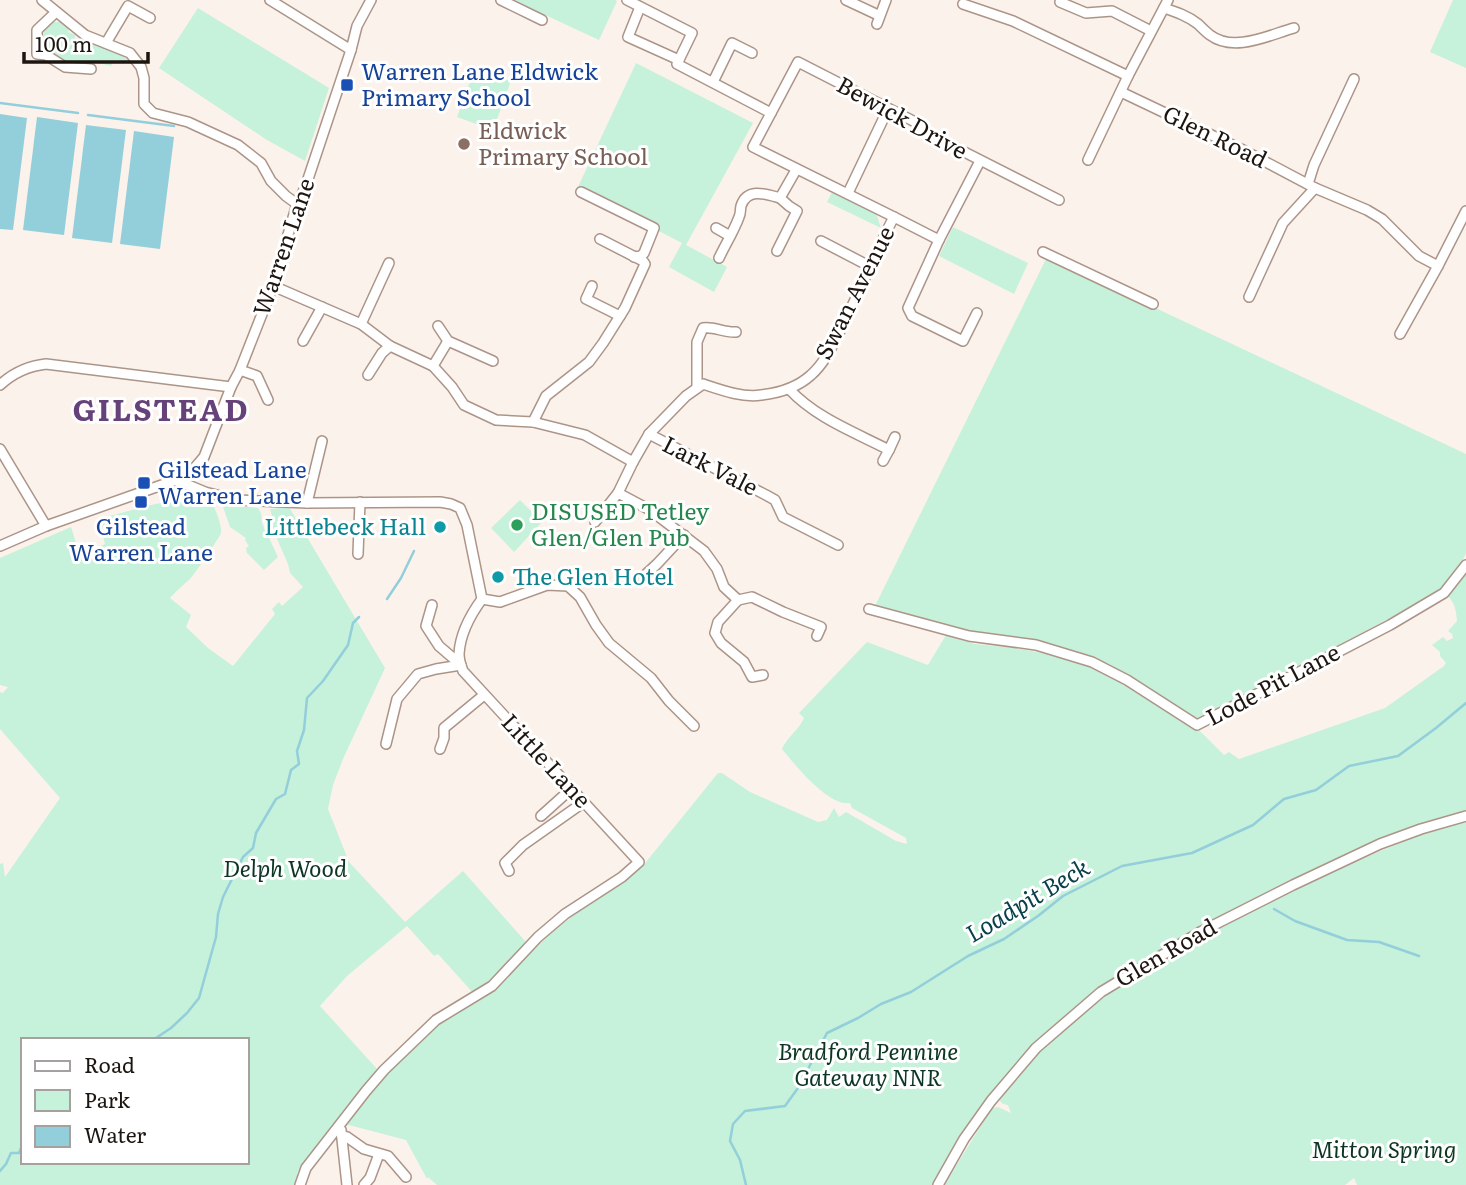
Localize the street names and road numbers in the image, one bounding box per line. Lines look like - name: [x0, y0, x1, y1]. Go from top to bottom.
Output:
- street label: Bewick Drive: [831, 66, 975, 166]
- street label: Glen Road: [1158, 95, 1274, 175]
- street label: Warren Lane: [243, 173, 322, 320]
- street label: Swan Avenue: [805, 219, 901, 365]
- street label: Lark Vale: [657, 426, 765, 503]
- street label: Lode Pit Lane: [1199, 634, 1345, 733]
- street label: Little Lane: [495, 705, 600, 814]
- street label: Glen Road: [1108, 909, 1222, 994]

